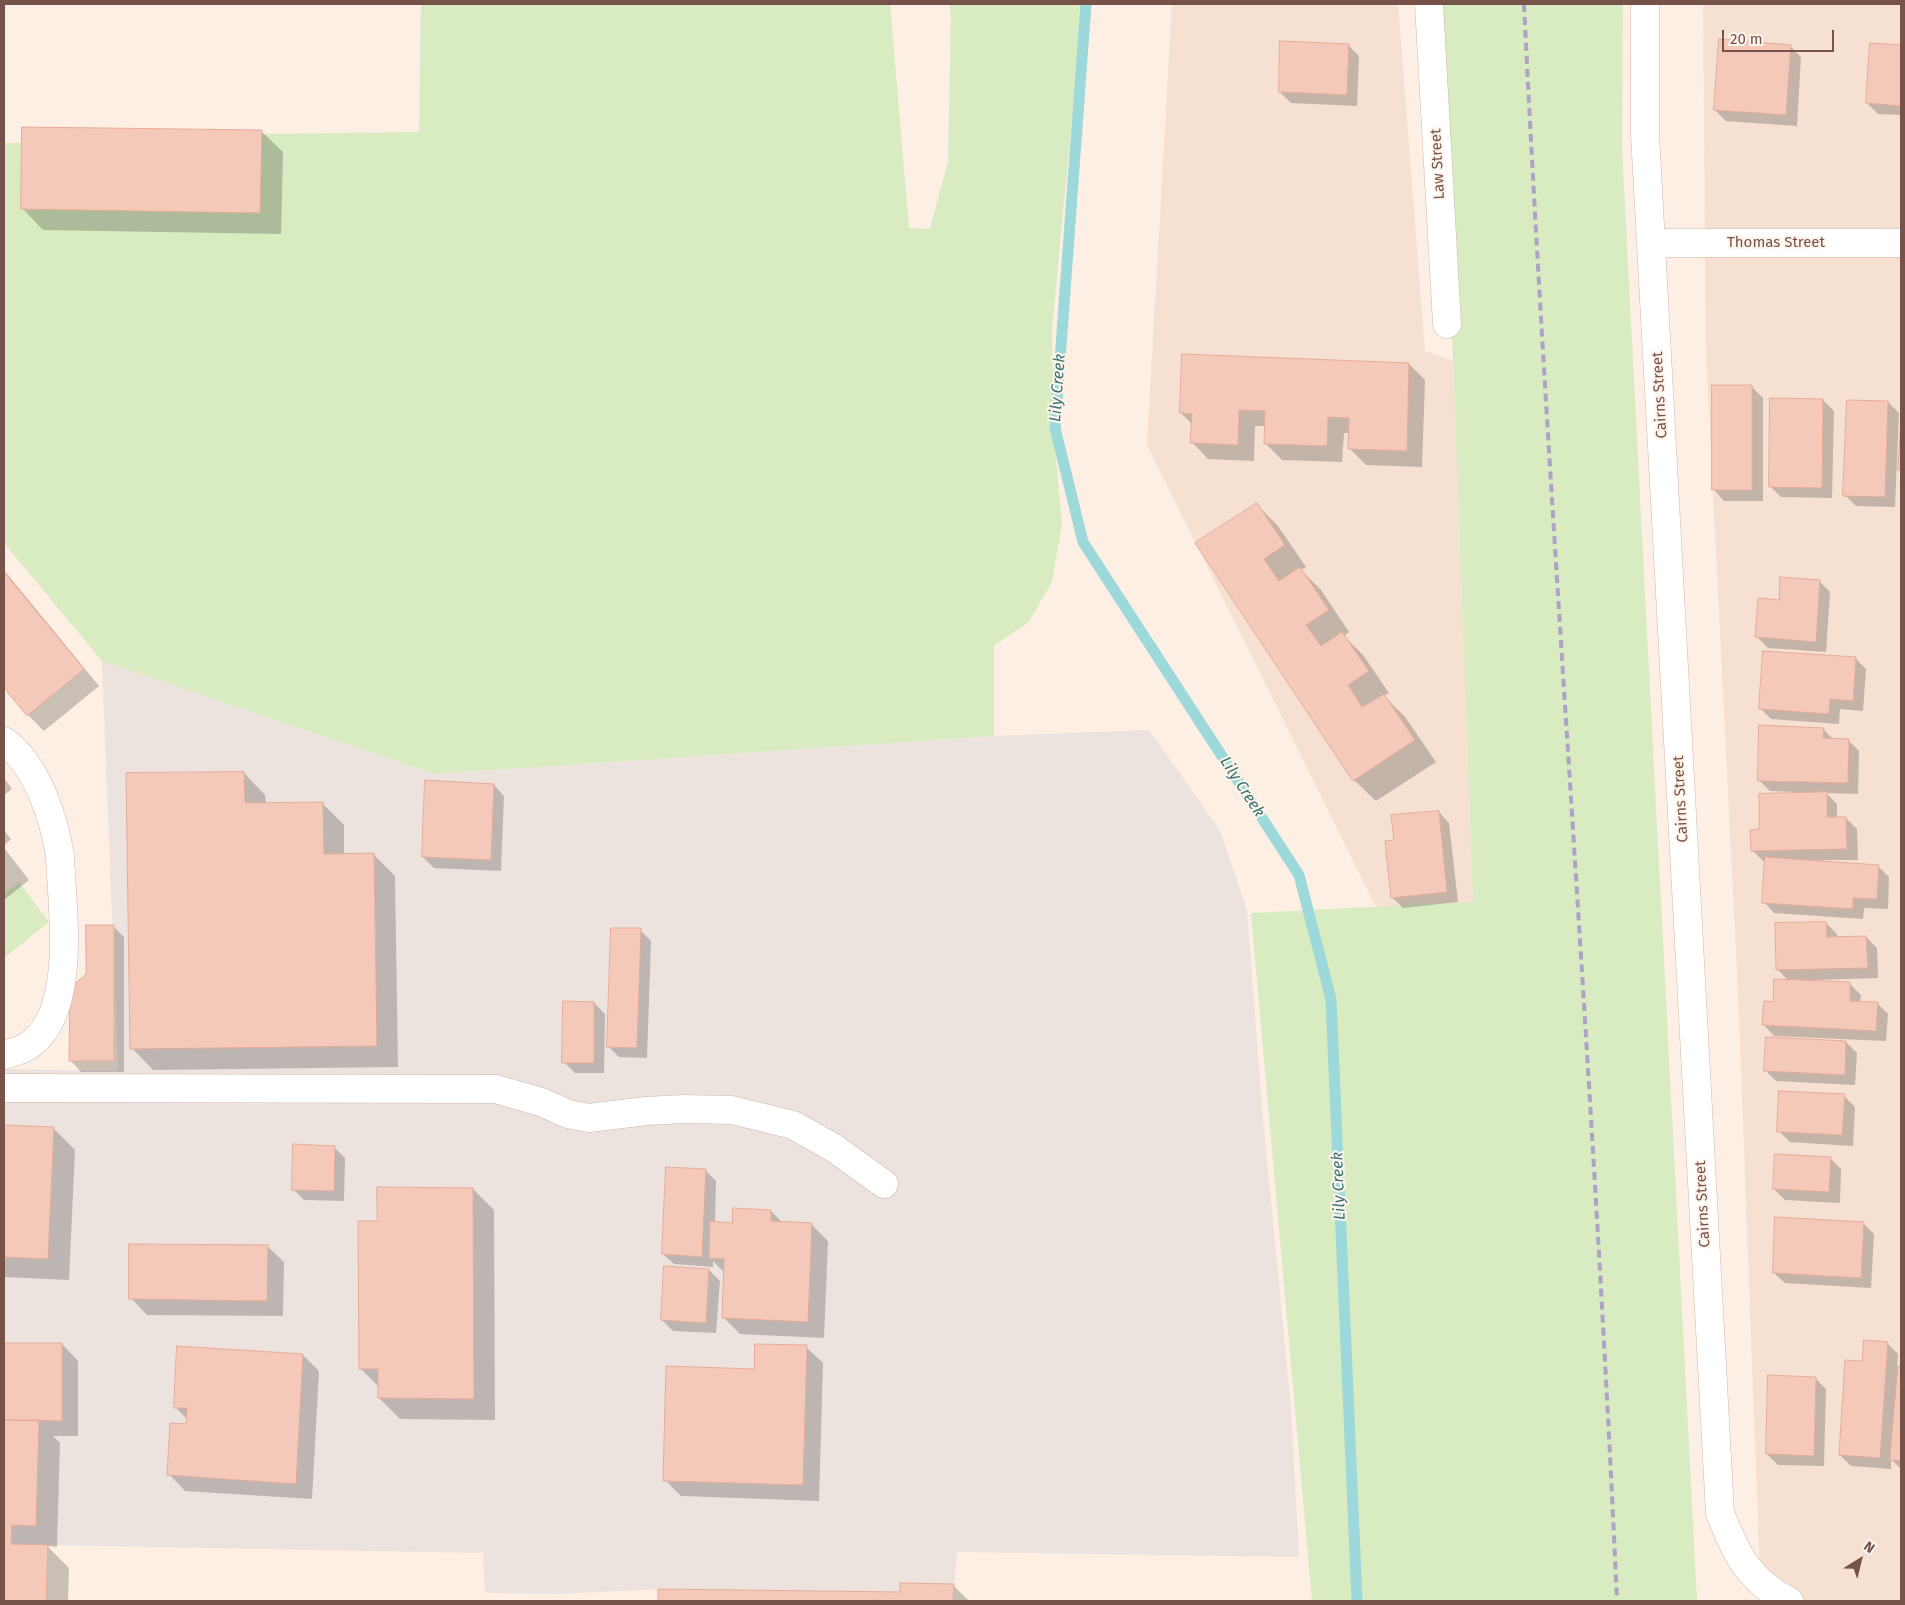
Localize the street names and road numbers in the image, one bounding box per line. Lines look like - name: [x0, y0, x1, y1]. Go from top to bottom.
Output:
- street label: Law Street: [1427, 128, 1449, 200]
- street label: Thomas Street: [1727, 234, 1825, 252]
- street label: Cairns Street: [1649, 351, 1671, 439]
- street label: Cairns Street: [1670, 755, 1692, 843]
- street label: Cairns Street: [1692, 1160, 1714, 1248]

